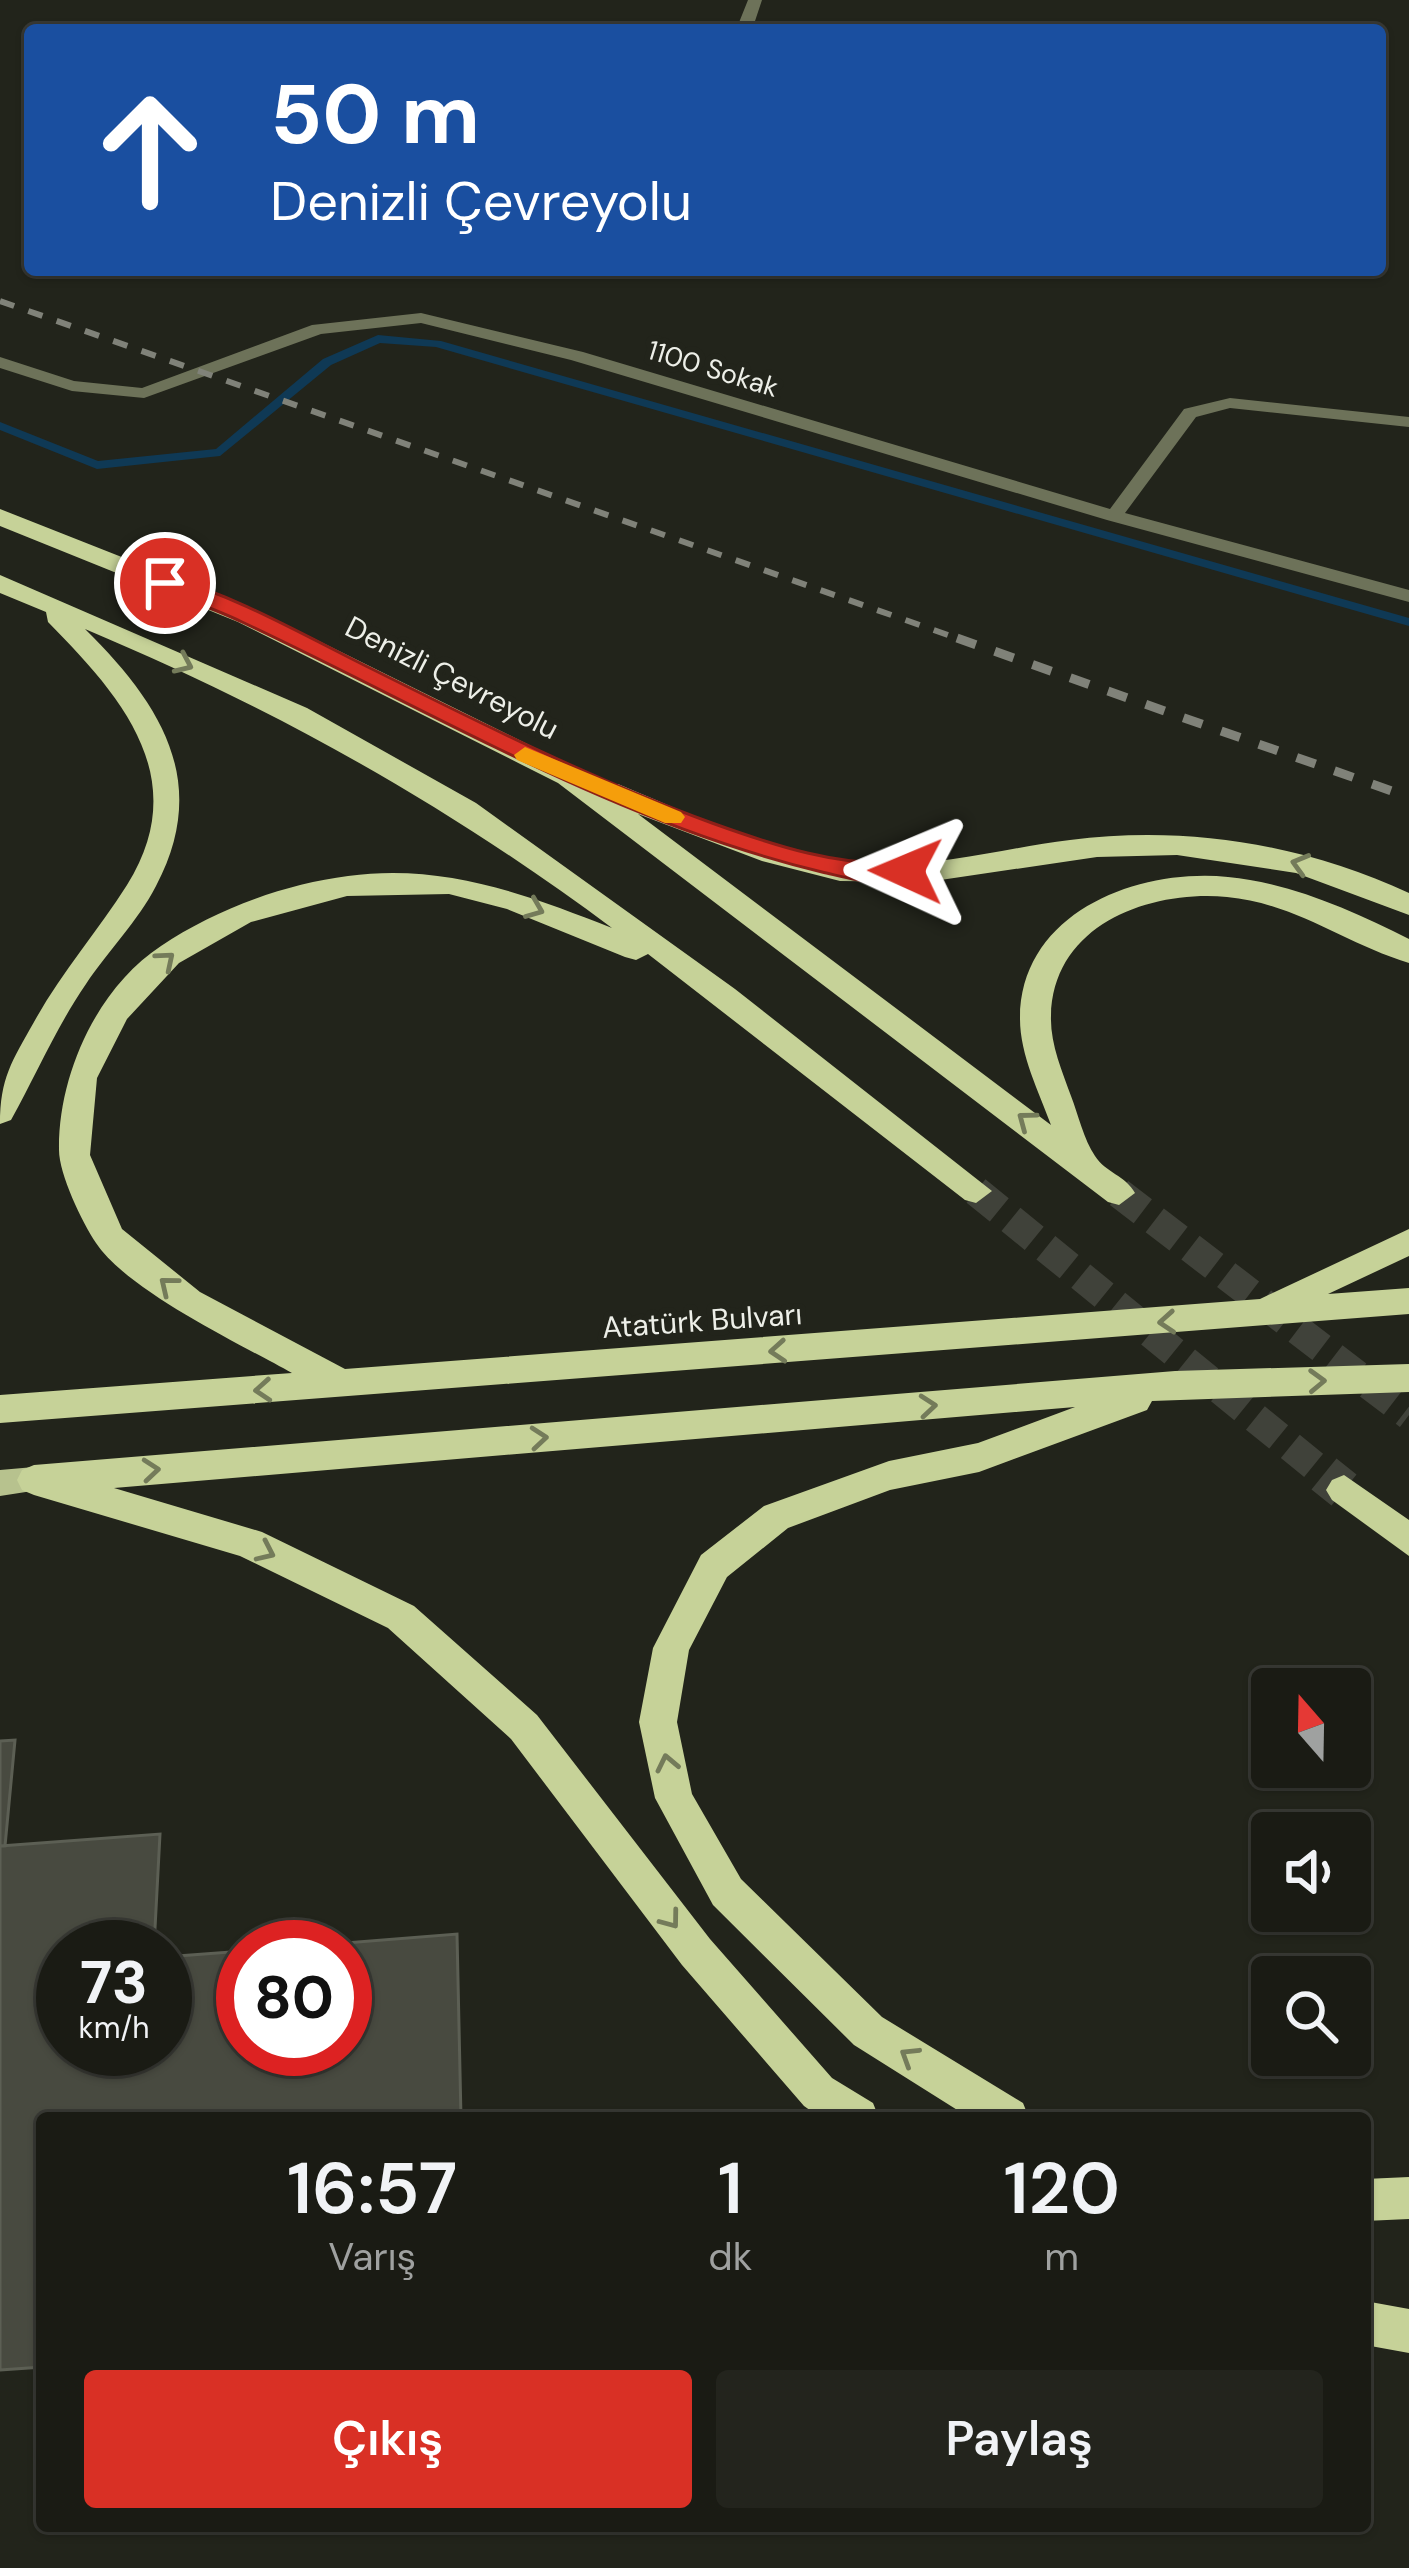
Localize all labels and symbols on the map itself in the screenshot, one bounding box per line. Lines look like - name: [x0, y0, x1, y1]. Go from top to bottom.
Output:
- street label: 1100 Sokak: [644, 332, 783, 405]
- pin: [114, 532, 216, 634]
- street label: Denizli Çevreyolu: [339, 607, 565, 748]
- one-way arrow: [172, 650, 193, 674]
- position arrow: [843, 808, 969, 934]
- one-way arrow: [1290, 853, 1311, 878]
- one-way arrow: [524, 894, 545, 919]
- one-way arrow: [152, 953, 174, 975]
- one-way arrow: [1018, 1113, 1040, 1135]
- one-way arrow: [160, 1278, 182, 1300]
- street label: Atatürk Bulvarı: [601, 1294, 803, 1347]
- one-way arrow: [1157, 1308, 1176, 1334]
- one-way arrow: [768, 1338, 787, 1364]
- one-way arrow: [1308, 1368, 1327, 1394]
- one-way arrow: [254, 1376, 273, 1402]
- one-way arrow: [919, 1393, 938, 1419]
- one-way arrow: [530, 1426, 549, 1451]
- one-way arrow: [142, 1458, 161, 1483]
- one-way arrow: [254, 1538, 275, 1561]
- north arrow: [1251, 1668, 1371, 1788]
- one-way arrow: [655, 1753, 680, 1773]
- one-way arrow: [657, 1907, 679, 1928]
- speed limit sign: 80: [216, 1920, 372, 2076]
- one-way arrow: [900, 2048, 922, 2070]

